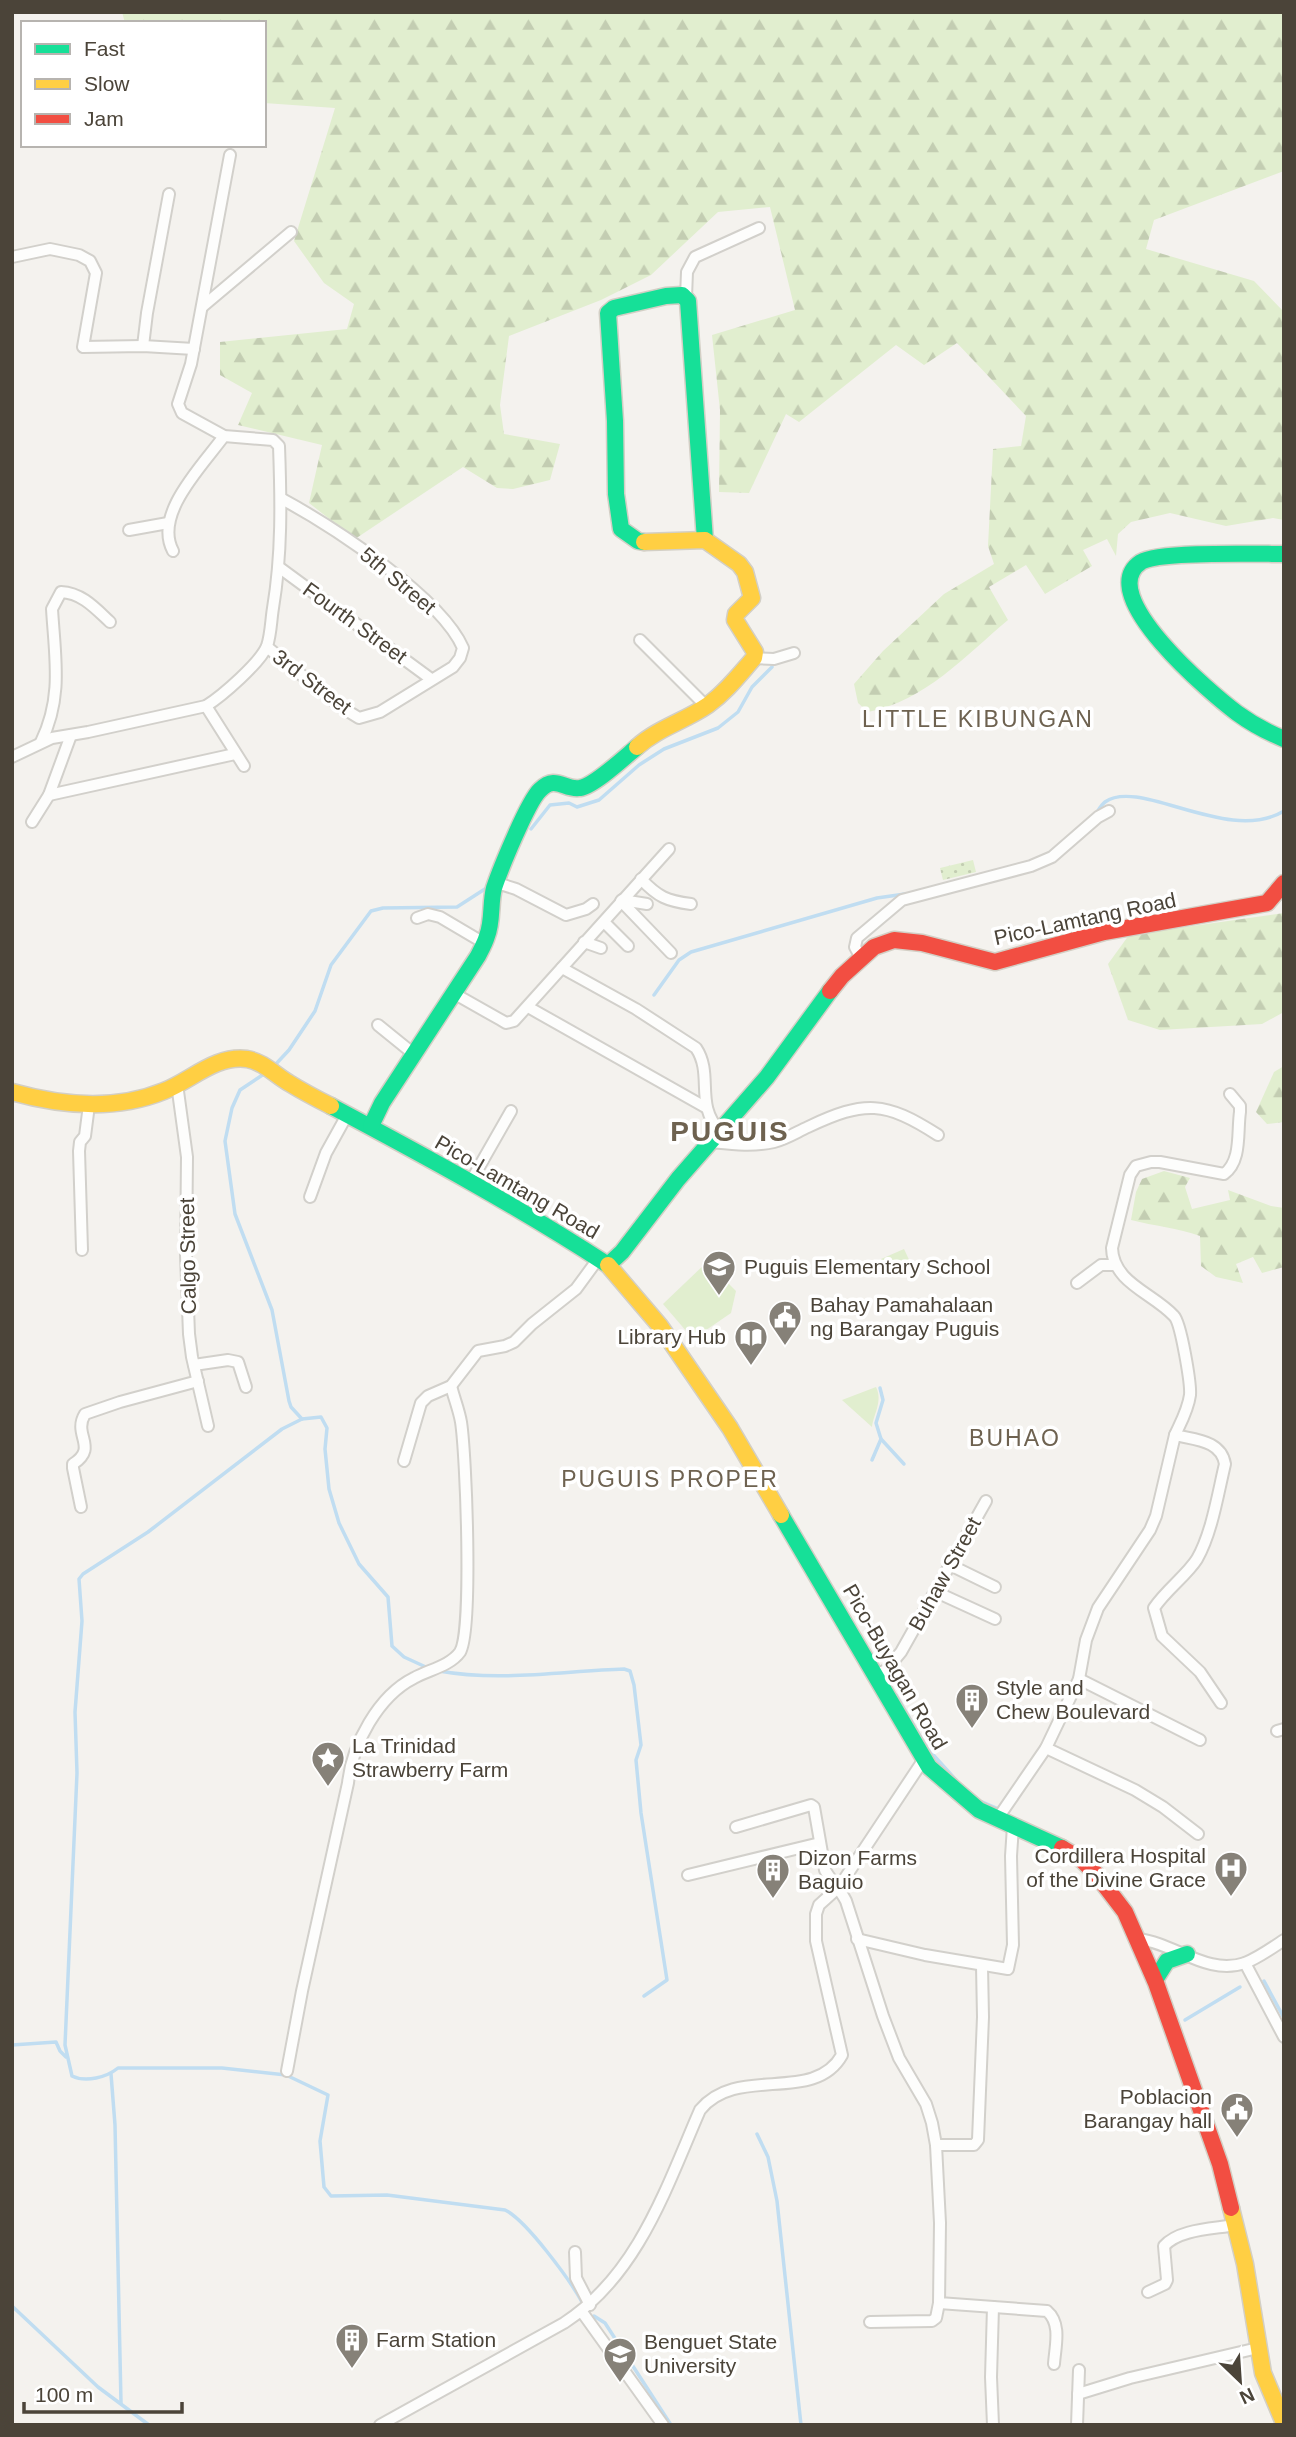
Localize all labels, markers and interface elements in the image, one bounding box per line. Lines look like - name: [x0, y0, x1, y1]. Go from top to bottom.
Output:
- legend: [21, 21, 266, 147]
- text: Fast: [84, 37, 125, 60]
- text: Slow: [84, 72, 130, 95]
- text: Jam: [84, 107, 124, 130]
- street label: 5th Street: [356, 543, 441, 619]
- street label: Fourth Street: [299, 577, 412, 668]
- street label: 3rd Street: [269, 645, 356, 719]
- district label: LITTLE KIBUNGAN: [862, 706, 1094, 732]
- street label: Pico-Lamtang Road: [992, 888, 1178, 949]
- district label: PUGUIS: [670, 1116, 790, 1147]
- street label: Pico-Lamtang Road: [431, 1130, 603, 1243]
- street label: Calgo Street: [175, 1197, 200, 1315]
- school or university icon: Puguis Elementary School: [700, 1248, 738, 1297]
- place label: Puguis Elementary School: [744, 1255, 990, 1278]
- place label: Bahay Pamahalaan ng Barangay Puguis: [810, 1293, 999, 1340]
- public building icon: Bahay Pamahalaan ng Barangay Puguis: [766, 1298, 804, 1347]
- library icon: Library Hub: [732, 1318, 770, 1367]
- place label: Library Hub: [617, 1325, 726, 1348]
- district label: BUHAO: [969, 1425, 1061, 1451]
- district label: PUGUIS PROPER: [561, 1466, 779, 1492]
- street label: Buhaw Street: [904, 1513, 985, 1634]
- street label: Pico-Buyagan Road: [839, 1580, 952, 1753]
- place label: Style and Chew Boulevard: [996, 1676, 1150, 1723]
- building icon: Style and Chew Boulevard: [953, 1681, 991, 1730]
- place label: La Trinidad Strawberry Farm: [352, 1734, 508, 1781]
- place icon: La Trinidad Strawberry Farm: [309, 1739, 347, 1788]
- place label: Cordillera Hospital of the Divine Grace: [1026, 1844, 1206, 1891]
- place label: Dizon Farms Baguio: [798, 1846, 917, 1893]
- hospital icon: Cordillera Hospital of the Divine Grace: [1212, 1849, 1250, 1898]
- building icon: Dizon Farms Baguio: [754, 1851, 792, 1900]
- place label: Poblacion Barangay hall: [1084, 2085, 1212, 2132]
- public building icon: Poblacion Barangay hall: [1218, 2090, 1256, 2139]
- building icon: Farm Station: [333, 2321, 371, 2370]
- place label: Farm Station: [376, 2328, 496, 2351]
- place label: Benguet State University: [644, 2330, 777, 2377]
- school or university icon: Benguet State University: [601, 2335, 639, 2384]
- north arrow: [1205, 2346, 1275, 2416]
- scale bar: [24, 2370, 182, 2414]
- text: 100 m: [35, 2383, 93, 2406]
- text: N: [1236, 2384, 1258, 2408]

